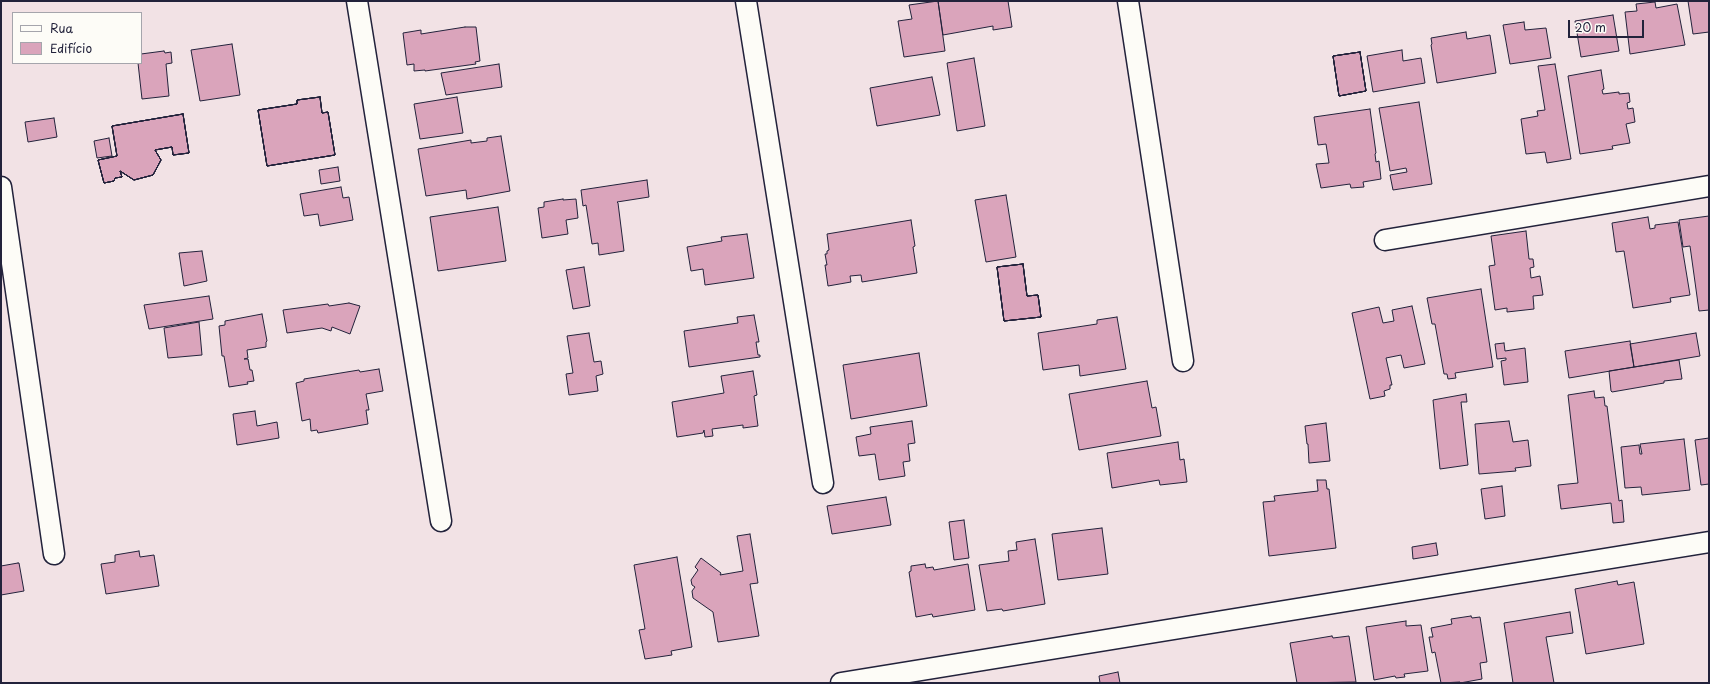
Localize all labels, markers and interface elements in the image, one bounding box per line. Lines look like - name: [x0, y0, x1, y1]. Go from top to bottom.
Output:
- legend: [12, 12, 142, 64]
- scale bar: [1570, 12, 1646, 38]
- text: 20 m: [1575, 18, 1606, 36]
- text: Rua: [50, 19, 73, 37]
- text: Edifício: [50, 39, 92, 57]

